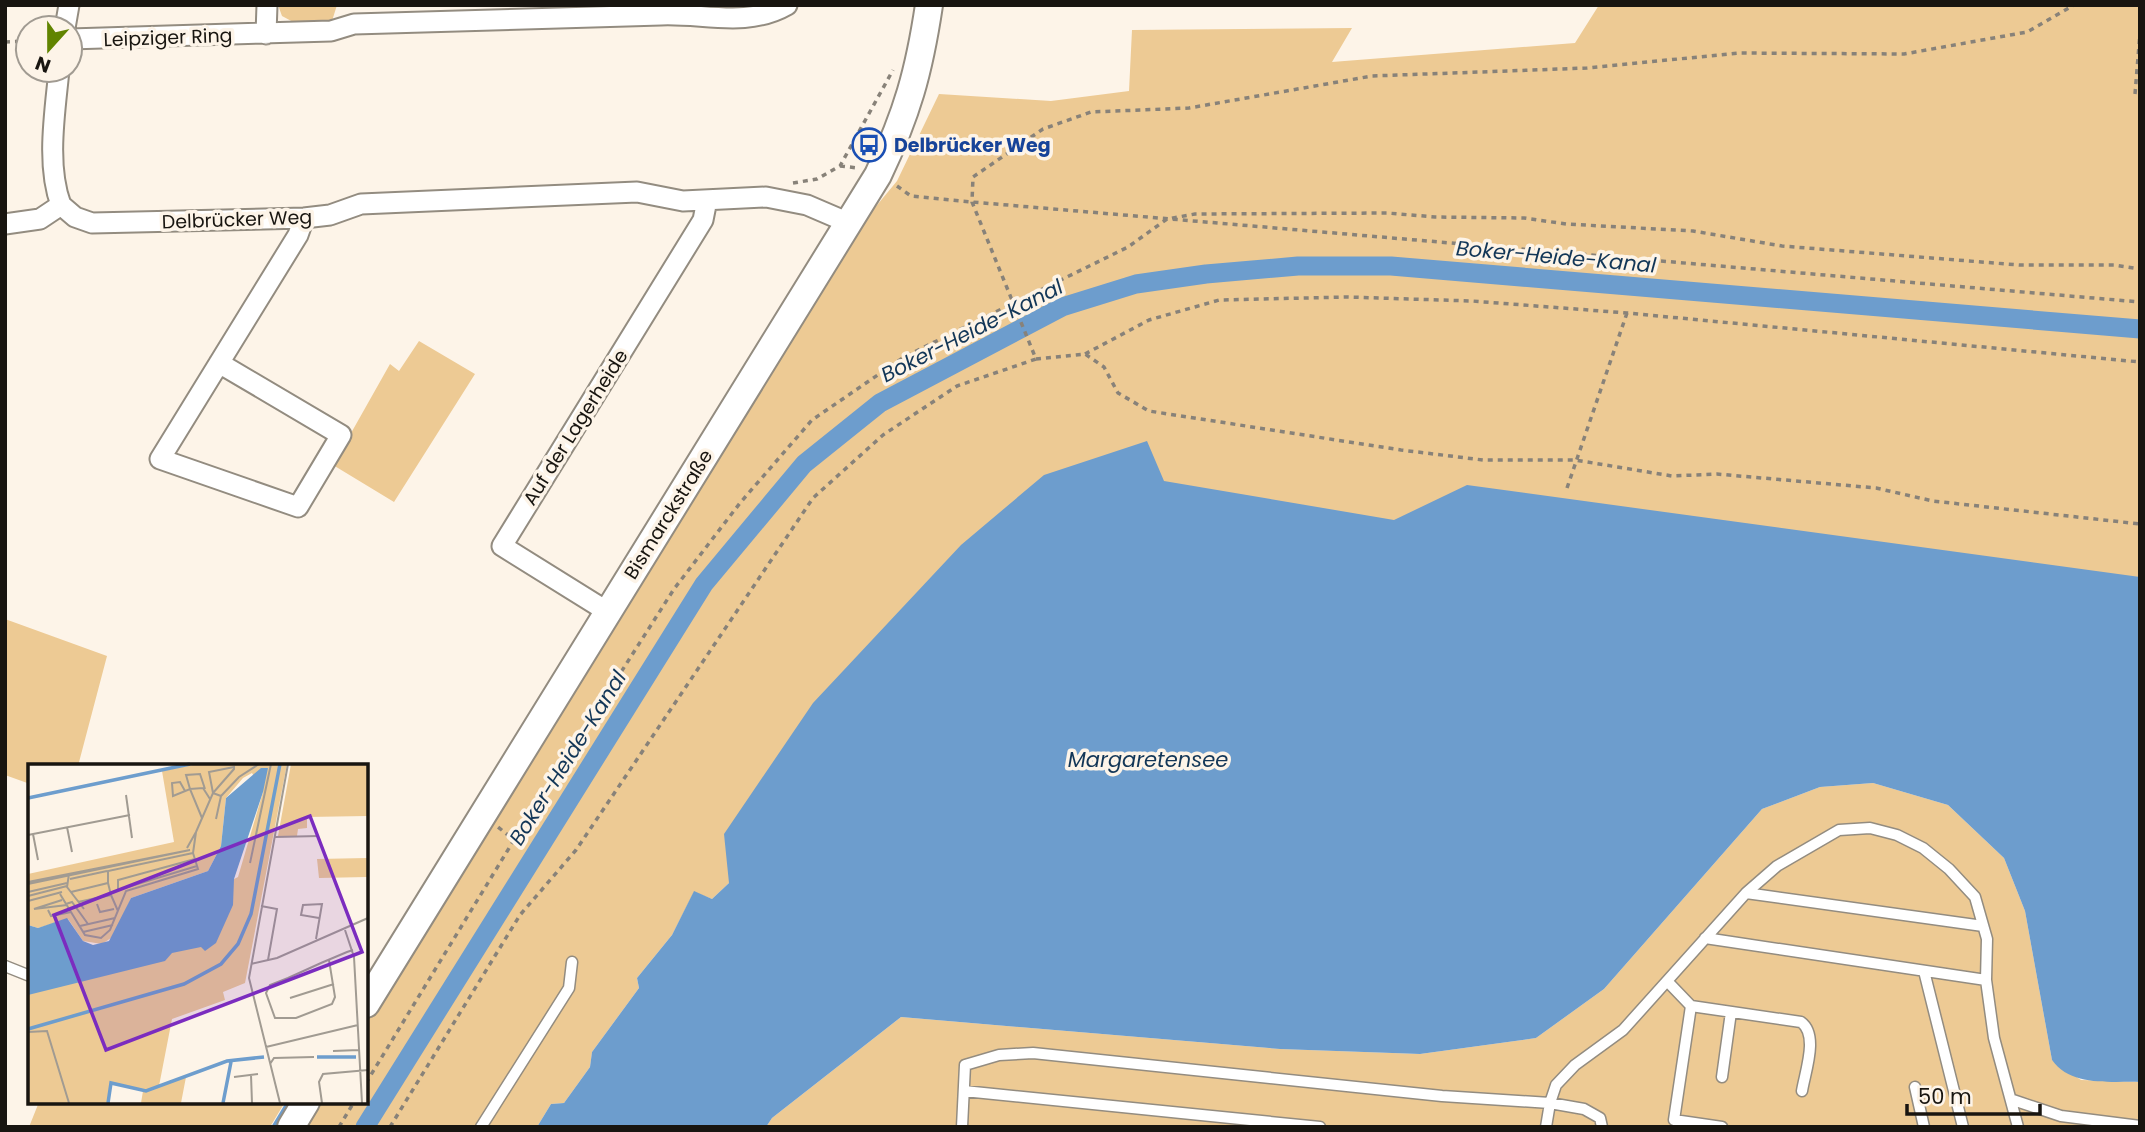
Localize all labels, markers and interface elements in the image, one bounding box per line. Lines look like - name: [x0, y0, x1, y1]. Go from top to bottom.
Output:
- north arrow: [14, 14, 84, 84]
- street label: Leipziger Ring: [103, 22, 233, 53]
- text: N: [32, 49, 55, 80]
- bus stop icon: Delbrücker Weg: [850, 126, 888, 164]
- place label: Delbrücker Weg: [894, 132, 1051, 159]
- street label: Delbrücker Weg: [161, 203, 313, 236]
- water label: Boker-Heide-Kanal: [1455, 233, 1658, 280]
- water label: Boker-Heide-Kanal: [876, 272, 1068, 389]
- street label: Auf der Lagerheide: [517, 344, 634, 510]
- street label: Bismarckstraße: [618, 444, 719, 584]
- water label: Boker-Heide-Kanal: [502, 664, 633, 850]
- water label: Margaretensee: [1068, 745, 1228, 774]
- inset map: [28, 764, 368, 1104]
- scale bar: [1907, 1072, 2040, 1116]
- text: 50 m: [1918, 1082, 1972, 1111]

